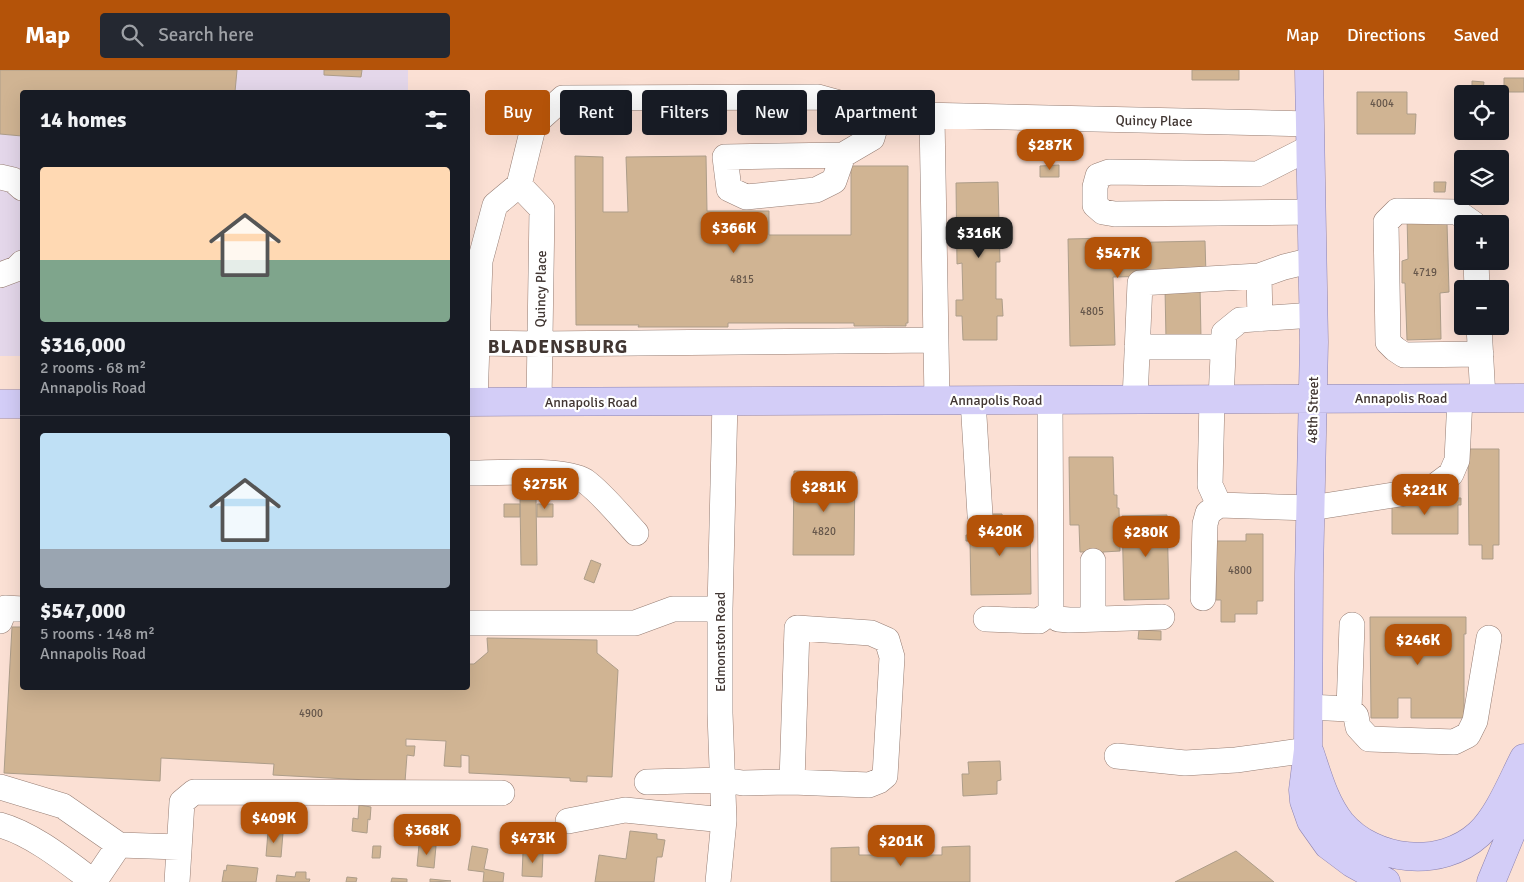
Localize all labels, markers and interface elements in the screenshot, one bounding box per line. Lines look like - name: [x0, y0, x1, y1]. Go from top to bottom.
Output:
- search box: [100, 13, 450, 58]
- text: Map: [25, 20, 70, 50]
- icon: search: [118, 21, 146, 49]
- text: Search here: [158, 23, 254, 47]
- text: Map: [1286, 24, 1319, 46]
- text: Directions: [1347, 24, 1426, 46]
- text: Saved: [1454, 24, 1499, 46]
- map controls: [1454, 85, 1509, 335]
- button: locate: [1454, 85, 1509, 140]
- chip: Buy: [485, 90, 550, 135]
- chip: Rent: [560, 90, 632, 135]
- chip: Filters: [642, 90, 727, 135]
- chip: New: [737, 90, 807, 135]
- chip: Apartment: [817, 90, 935, 135]
- house number: 4004: [1370, 97, 1394, 110]
- icon: filters: [422, 106, 450, 134]
- text: 14 homes: [40, 107, 126, 133]
- street label: Quincy Place: [1115, 112, 1193, 130]
- pin: $287K: [1015, 128, 1085, 171]
- text: $287K: [1028, 135, 1072, 155]
- button: layers: [1454, 150, 1509, 205]
- icon: home: [200, 200, 290, 290]
- pin: $366K: [699, 212, 769, 254]
- button: +: [1454, 215, 1509, 270]
- pin: $316K: [944, 216, 1014, 259]
- text: $366K: [712, 218, 756, 238]
- text: $316K: [957, 223, 1001, 243]
- pin: $547K: [1083, 236, 1153, 279]
- text: $547K: [1096, 243, 1140, 263]
- street label: Quincy Place: [532, 250, 550, 328]
- house number: 4719: [1413, 266, 1437, 279]
- house number: 4815: [730, 273, 754, 286]
- button: −: [1454, 280, 1509, 335]
- house number: 4805: [1080, 305, 1104, 318]
- text: $316,000: [40, 332, 126, 358]
- district label: BLADENSBURG: [488, 335, 628, 359]
- text: 2 rooms · 68 m²: [40, 358, 146, 378]
- street label: 48th Street: [1304, 376, 1322, 444]
- text: Annapolis Road: [40, 378, 146, 398]
- street label: Annapolis Road: [1355, 390, 1447, 407]
- street label: Annapolis Road: [950, 392, 1042, 409]
- street label: Annapolis Road: [545, 394, 637, 411]
- icon: home: [200, 465, 290, 555]
- pin: $275K: [510, 468, 580, 510]
- pin: $281K: [789, 470, 859, 513]
- text: $275K: [523, 474, 567, 494]
- pin: $221K: [1390, 474, 1460, 516]
- text: $281K: [802, 477, 846, 497]
- text: $221K: [1403, 480, 1447, 500]
- pin: $420K: [965, 514, 1035, 557]
- pin: $280K: [1111, 516, 1181, 558]
- text: $420K: [978, 521, 1022, 541]
- text: $280K: [1124, 522, 1168, 542]
- house number: 4820: [812, 525, 836, 538]
- house number: 4800: [1228, 564, 1252, 577]
- street label: Edmonston Road: [712, 592, 729, 692]
- text: $547,000: [40, 598, 126, 624]
- text: 5 rooms · 148 m²: [40, 624, 155, 644]
- pin: $246K: [1383, 624, 1453, 666]
- text: $246K: [1396, 630, 1440, 650]
- text: Annapolis Road: [40, 644, 146, 664]
- house number: 4900: [299, 707, 323, 720]
- pin: $409K: [239, 802, 309, 844]
- text: $409K: [252, 808, 296, 828]
- pin: $368K: [392, 814, 462, 856]
- text: $368K: [405, 820, 449, 840]
- pin: $473K: [498, 822, 568, 864]
- pin: $201K: [866, 824, 936, 867]
- text: $473K: [511, 828, 555, 848]
- text: $201K: [879, 831, 923, 851]

